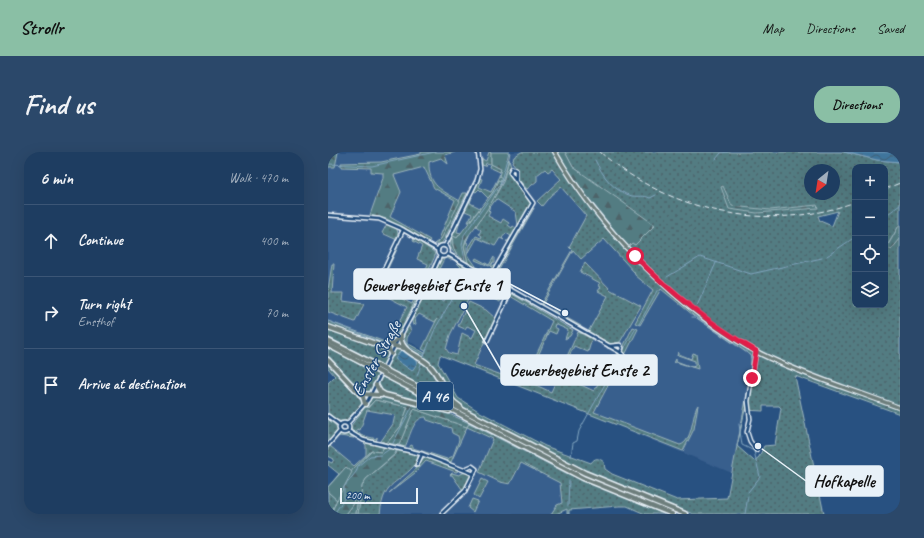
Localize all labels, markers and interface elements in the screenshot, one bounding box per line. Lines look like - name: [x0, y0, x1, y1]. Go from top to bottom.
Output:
- text: Strollr: [20, 16, 63, 40]
- text: Map: [763, 20, 784, 37]
- text: Directions: [806, 20, 855, 37]
- text: Saved: [877, 20, 904, 37]
- button: Directions: [814, 86, 900, 123]
- text: Find us: [24, 87, 94, 122]
- north arrow: [804, 164, 840, 200]
- map controls: [852, 164, 888, 308]
- button: +: [852, 164, 888, 200]
- text: 6 min: [40, 168, 73, 189]
- text: Walk · 470 m: [229, 170, 288, 186]
- button: −: [852, 200, 888, 236]
- icon: ahead: [40, 230, 62, 252]
- text: Continue: [78, 231, 123, 250]
- text: 400 m: [260, 233, 288, 249]
- button: locate: [852, 236, 888, 272]
- route start: [626, 247, 644, 265]
- callout: Gewerbegebiet Enste 1: [354, 269, 510, 299]
- button: layers: [852, 272, 888, 308]
- text: Gewerbegebiet Enste 1: [362, 274, 504, 296]
- text: Turn right: [78, 295, 131, 314]
- icon: right: [40, 302, 62, 324]
- text: 70 m: [266, 305, 288, 321]
- text: Ensthof: [78, 314, 114, 330]
- street label: Enster Straße: [347, 316, 406, 400]
- callout: Gewerbegebiet Enste 2: [501, 355, 657, 385]
- text: Gewerbegebiet Enste 2: [509, 359, 651, 381]
- route end: [743, 369, 761, 387]
- icon: arrive: [40, 374, 62, 396]
- text: Arrive at destination: [78, 375, 185, 394]
- road number: A 46: [417, 382, 453, 410]
- callout: Hofkapelle: [806, 466, 883, 496]
- text: Hofkapelle: [813, 470, 877, 492]
- scale bar: [340, 486, 418, 505]
- text: 200 m: [346, 488, 370, 502]

